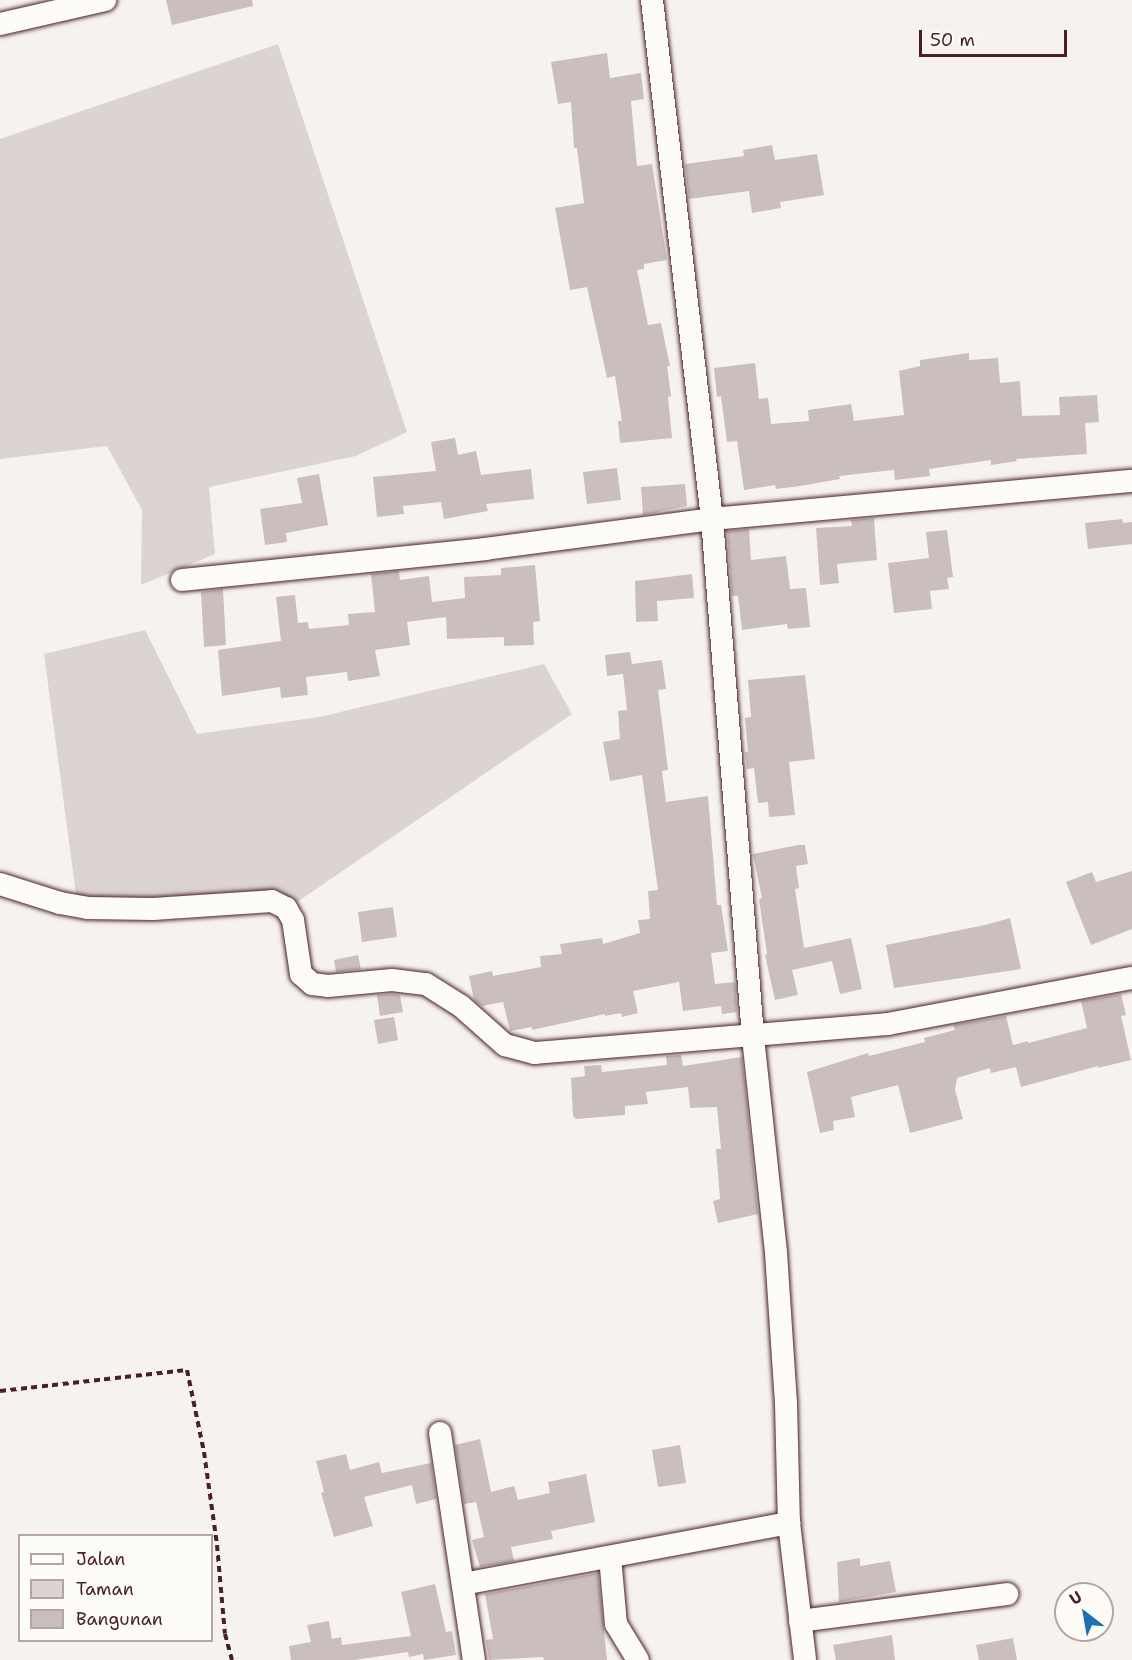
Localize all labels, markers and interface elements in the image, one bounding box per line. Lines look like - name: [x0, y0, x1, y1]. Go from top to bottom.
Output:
- scale bar: [922, 18, 1070, 56]
- text: 50 m: [930, 28, 975, 52]
- legend: [18, 1534, 213, 1642]
- text: Jalan: [76, 1547, 125, 1571]
- text: Taman: [76, 1577, 134, 1601]
- north arrow: [1054, 1582, 1114, 1642]
- text: U: [1065, 1586, 1086, 1610]
- text: Bangunan: [76, 1607, 163, 1631]

